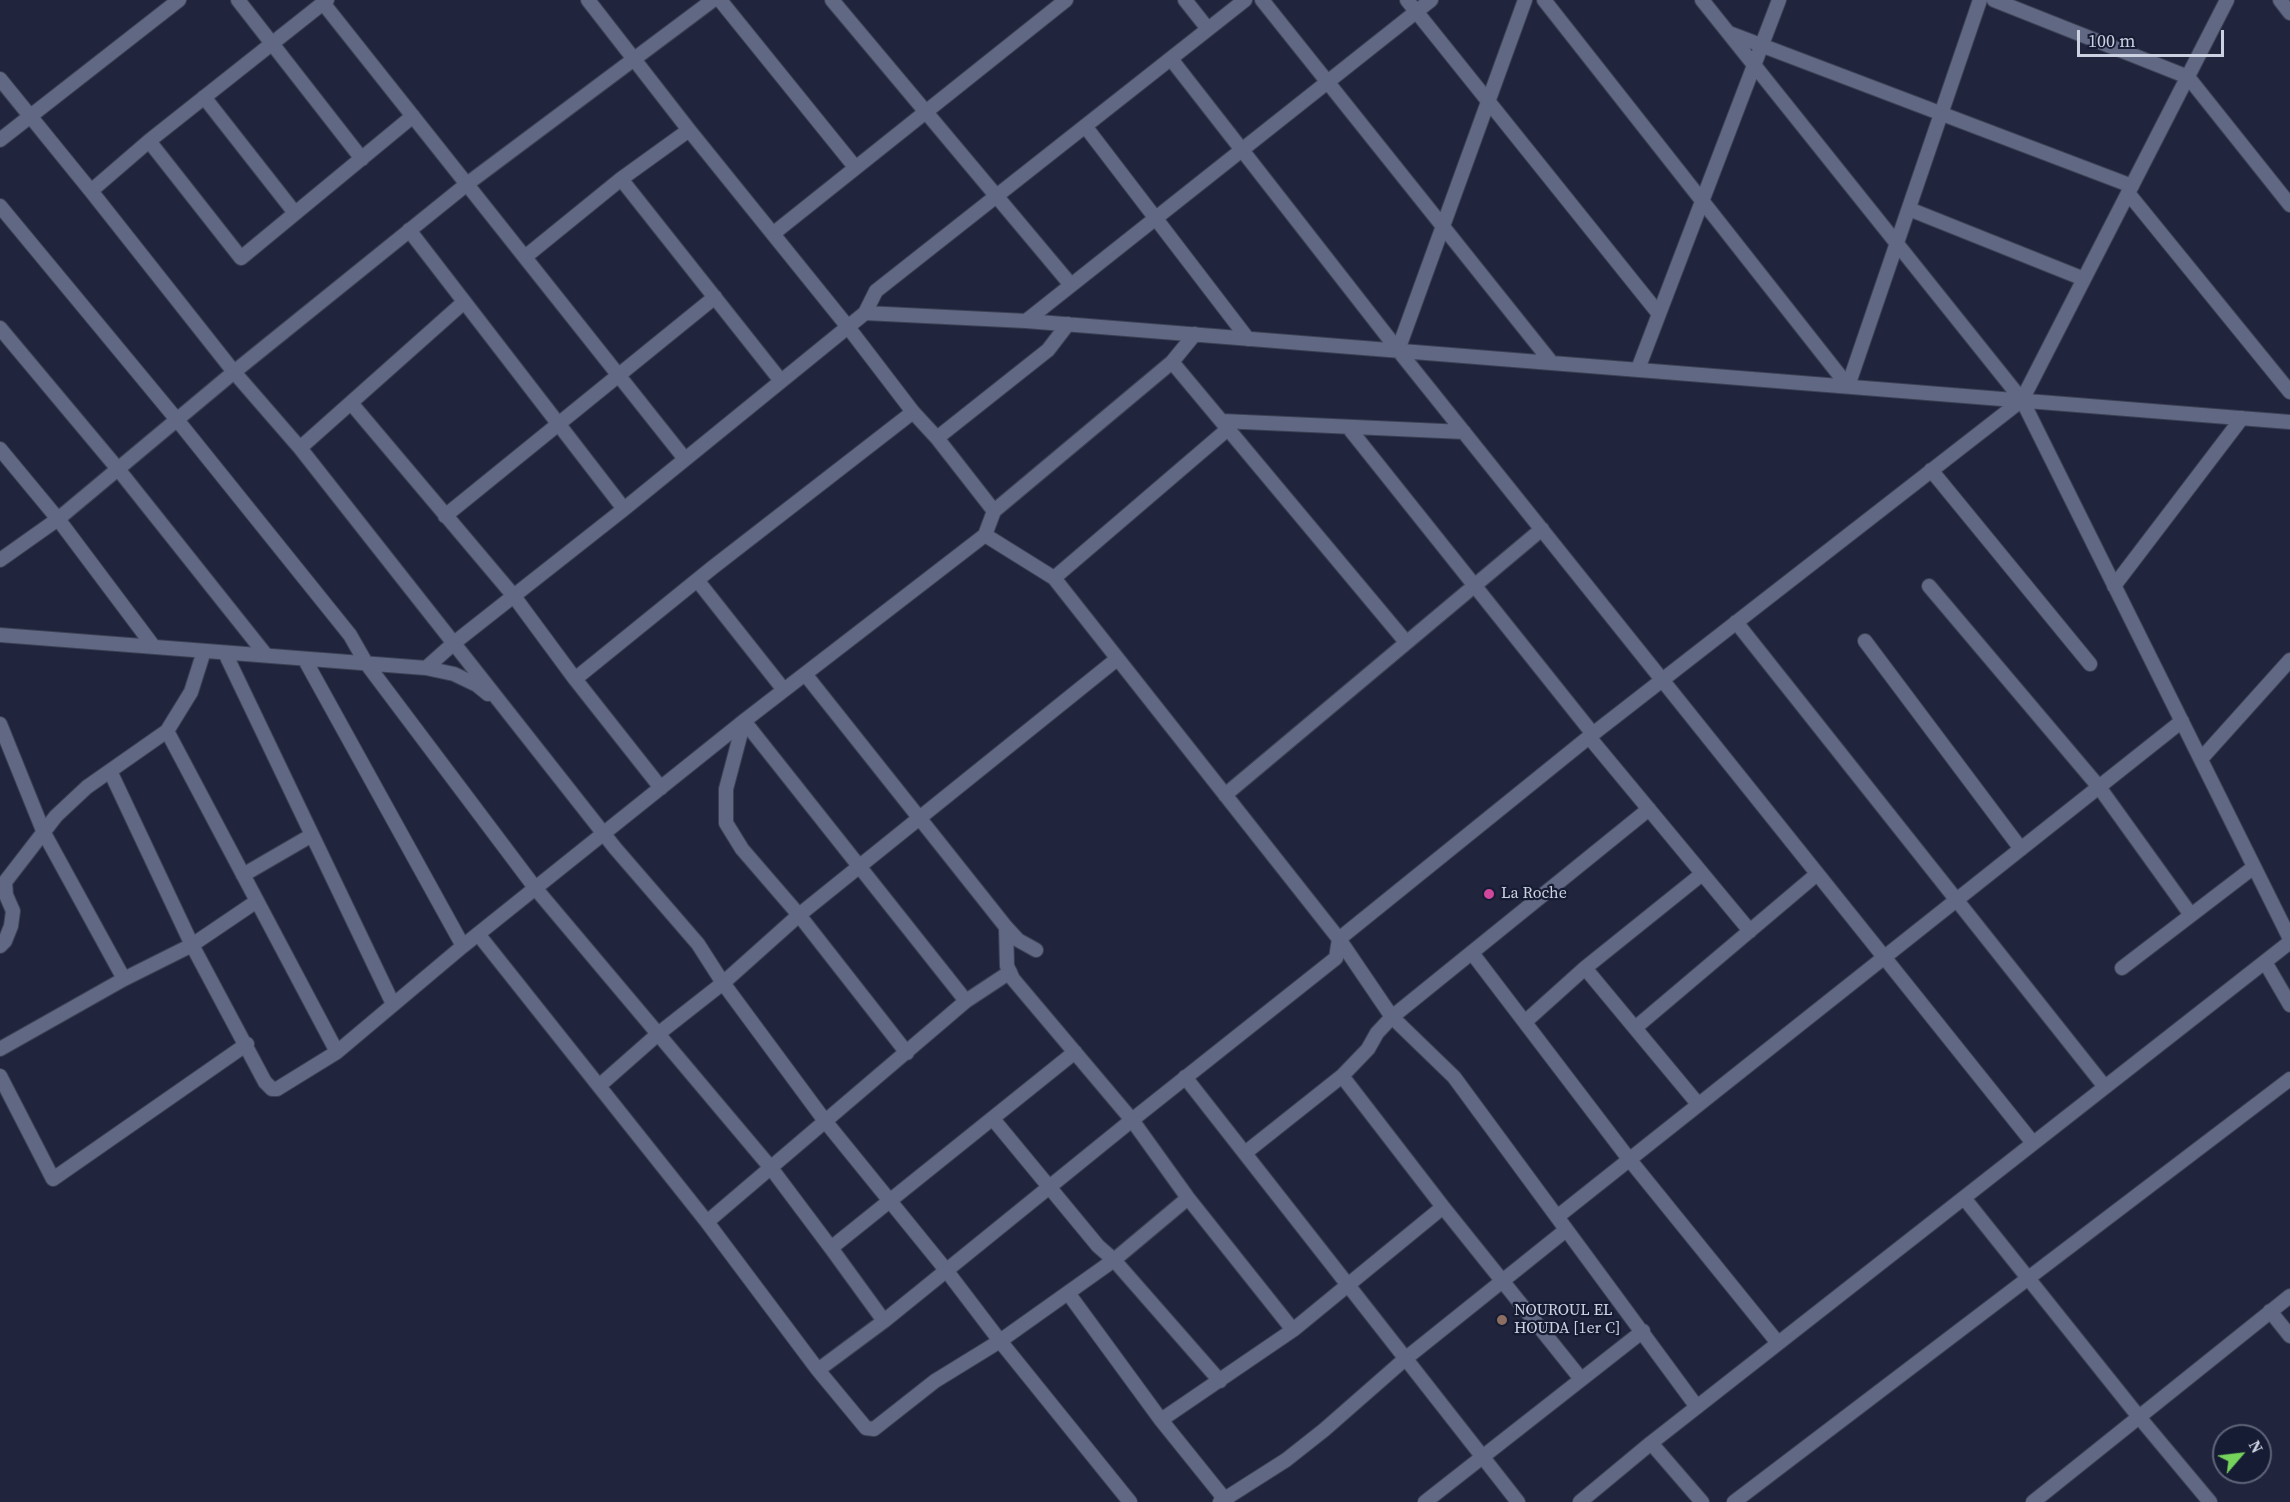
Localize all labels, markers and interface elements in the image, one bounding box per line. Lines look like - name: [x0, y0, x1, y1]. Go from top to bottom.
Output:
- scale bar: [2080, 18, 2227, 56]
- text: 100 m: [2088, 28, 2135, 53]
- place label: La Roche: [1501, 884, 1567, 904]
- marker: La Roche: [1482, 887, 1496, 901]
- place label: NOUROUL EL HOUDA [1er C]: [1514, 1301, 1620, 1339]
- marker: NOUROUL EL HOUDA [1er C]: [1495, 1313, 1509, 1327]
- north arrow: [2212, 1424, 2272, 1484]
- text: N: [2244, 1436, 2269, 1457]

